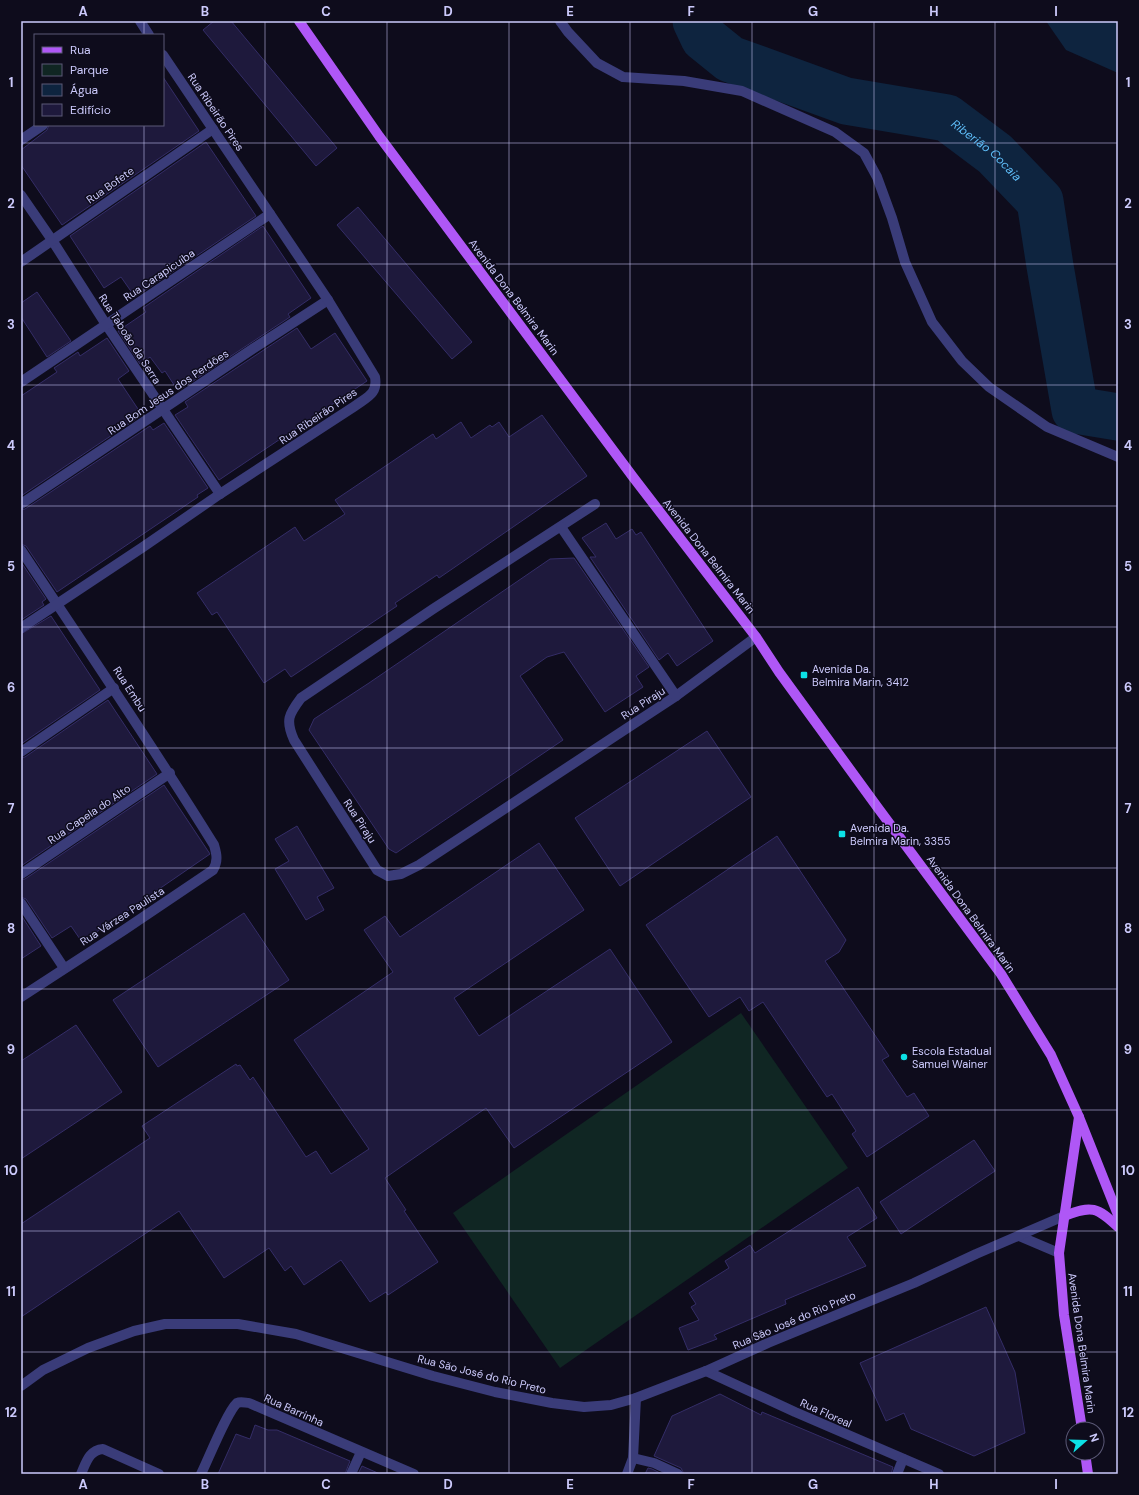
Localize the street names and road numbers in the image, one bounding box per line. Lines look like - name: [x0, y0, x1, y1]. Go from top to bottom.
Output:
- street label: Rua Ribeirão Pires: [185, 70, 247, 154]
- street label: Rua Bofete: [84, 164, 136, 206]
- street label: Avenida Dona Belmira Marin: [466, 236, 562, 358]
- street label: Rua Carapicuiba: [121, 246, 197, 304]
- street label: Rua Taboão da Serra: [96, 291, 164, 387]
- street label: Rua Bom Jesus dos Perdões: [105, 346, 231, 438]
- street label: Rua Ribeirão Pires: [276, 385, 360, 447]
- street label: Avenida Dona Belmira Marin: [660, 496, 758, 616]
- street label: Rua Embu: [110, 664, 150, 714]
- street label: Rua Piraju: [618, 684, 668, 722]
- street label: Rua Capela do Alto: [45, 781, 133, 847]
- street label: Rua Piraju: [341, 796, 379, 846]
- street label: Avenida Dona Belmira Marin: [924, 853, 1018, 975]
- street label: Rua Várzea Paulista: [77, 883, 167, 949]
- street label: Avenida Dona Belmira Marin: [1065, 1272, 1099, 1414]
- street label: Rua São José do Rio Preto: [730, 1288, 858, 1352]
- street label: Rua São José do Rio Preto: [416, 1351, 548, 1397]
- street label: Rua Barrinha: [262, 1391, 326, 1429]
- street label: Rua Floreal: [798, 1395, 854, 1431]

